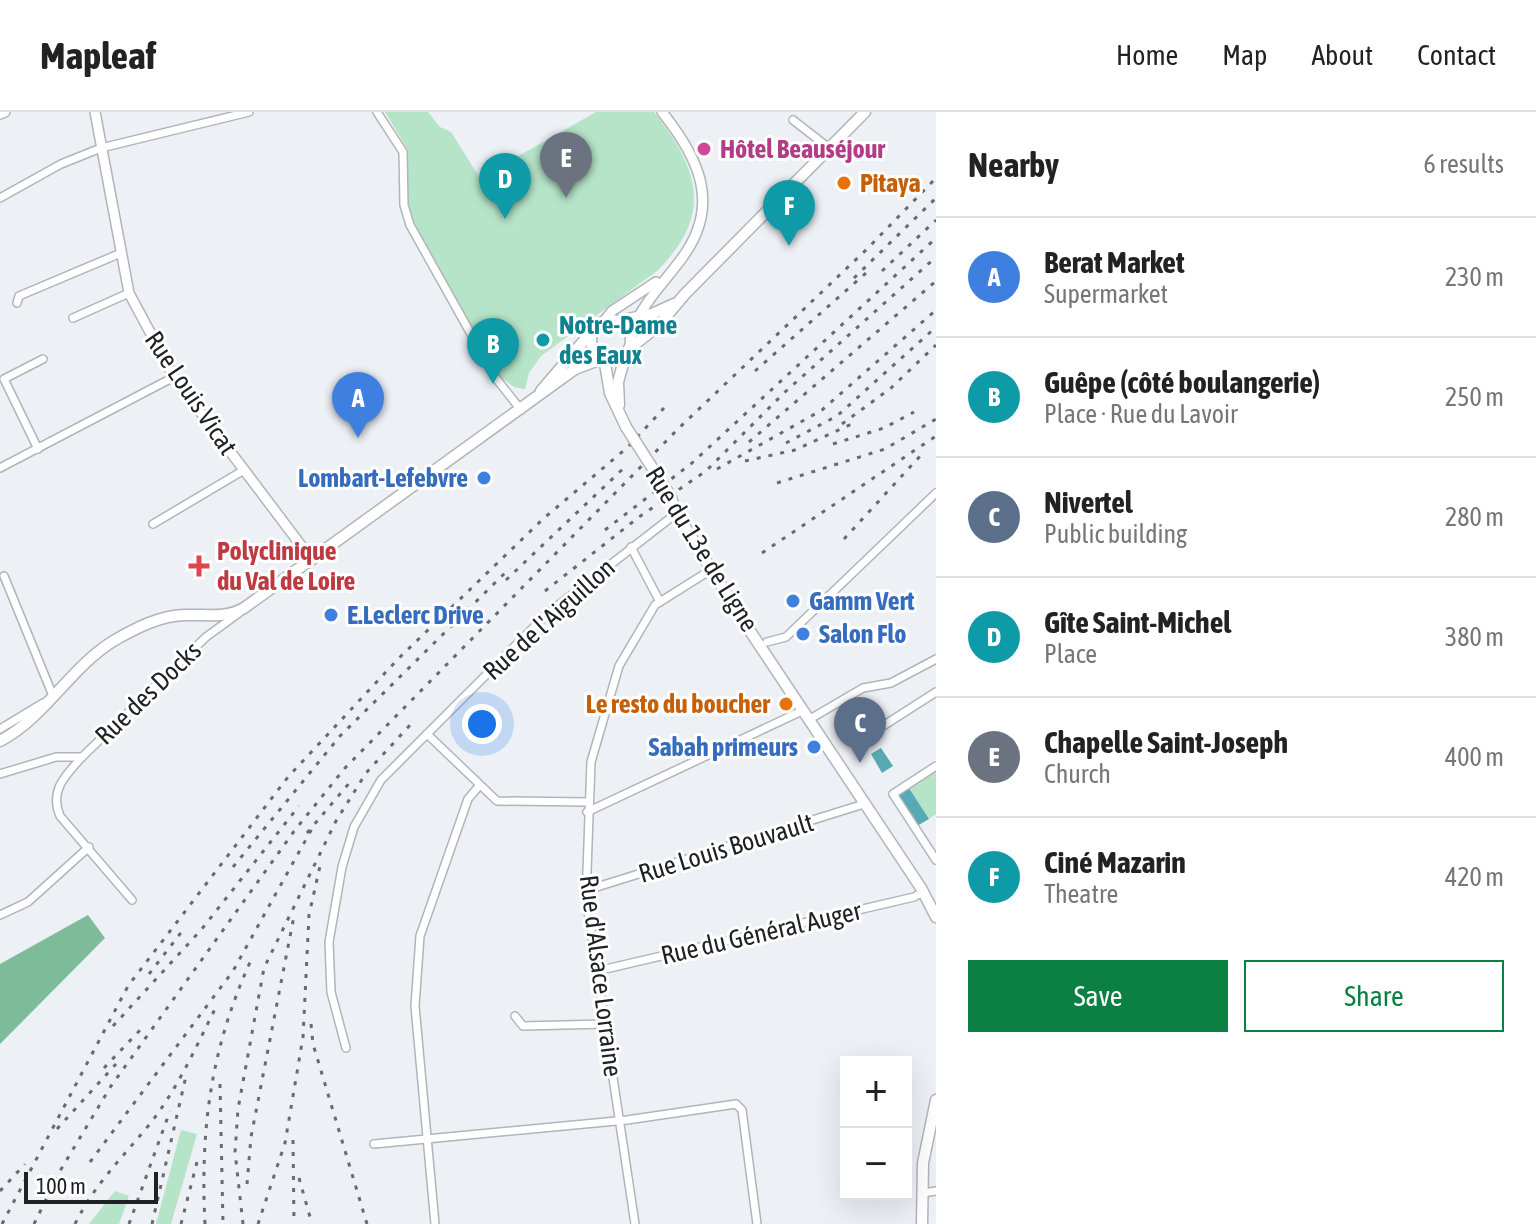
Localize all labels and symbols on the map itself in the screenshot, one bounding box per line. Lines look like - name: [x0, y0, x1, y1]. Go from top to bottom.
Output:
- pin: E: [540, 132, 592, 198]
- place label: Hôtel Beauséjour: [720, 134, 886, 164]
- marker: Hôtel Beauséjour: [695, 140, 713, 158]
- pin: D: [479, 153, 531, 219]
- place label: Pitaya: [860, 168, 921, 198]
- marker: Pitaya: [835, 174, 853, 192]
- pin: F: [763, 180, 815, 246]
- place label: Notre-Dame des Eaux: [559, 310, 677, 370]
- pin: B: [467, 318, 519, 384]
- street label: Rue Louis Vicat: [139, 326, 243, 460]
- marker: Notre-Dame des Eaux: [534, 331, 552, 349]
- pin: A: [332, 372, 384, 438]
- street label: Rue du 13e de Ligne: [639, 461, 765, 637]
- place label: Lombart-Lefebvre: [298, 463, 468, 493]
- marker: Lombart-Lefebvre: [475, 469, 493, 487]
- place label: Polyclinique du Val de Loire: [217, 536, 356, 596]
- street label: Rue de l'Aiguillon: [477, 552, 621, 686]
- marker: Polyclinique du Val de Loire: [188, 555, 210, 577]
- place label: Gamm Vert: [809, 586, 915, 616]
- marker: Gamm Vert: [784, 592, 802, 610]
- place label: E.Leclerc Drive: [347, 600, 484, 630]
- marker: E.Leclerc Drive: [322, 606, 340, 624]
- place label: Salon Flo: [819, 619, 906, 649]
- marker: Salon Flo: [794, 625, 812, 643]
- street label: Rue des Docks: [89, 635, 207, 751]
- place label: Le resto du boucher: [586, 689, 771, 719]
- marker: Le resto du boucher: [777, 695, 795, 713]
- pin: C: [834, 697, 886, 763]
- your location: [462, 704, 502, 744]
- place label: Sabah primeurs: [648, 732, 798, 762]
- marker: Sabah primeurs: [805, 738, 823, 756]
- street label: Rue Louis Bouvault: [635, 807, 817, 889]
- street label: Rue d'Alsace Lorraine: [574, 873, 628, 1079]
- street label: Rue du Général Auger: [658, 895, 864, 971]
- scale bar: [24, 1168, 158, 1204]

